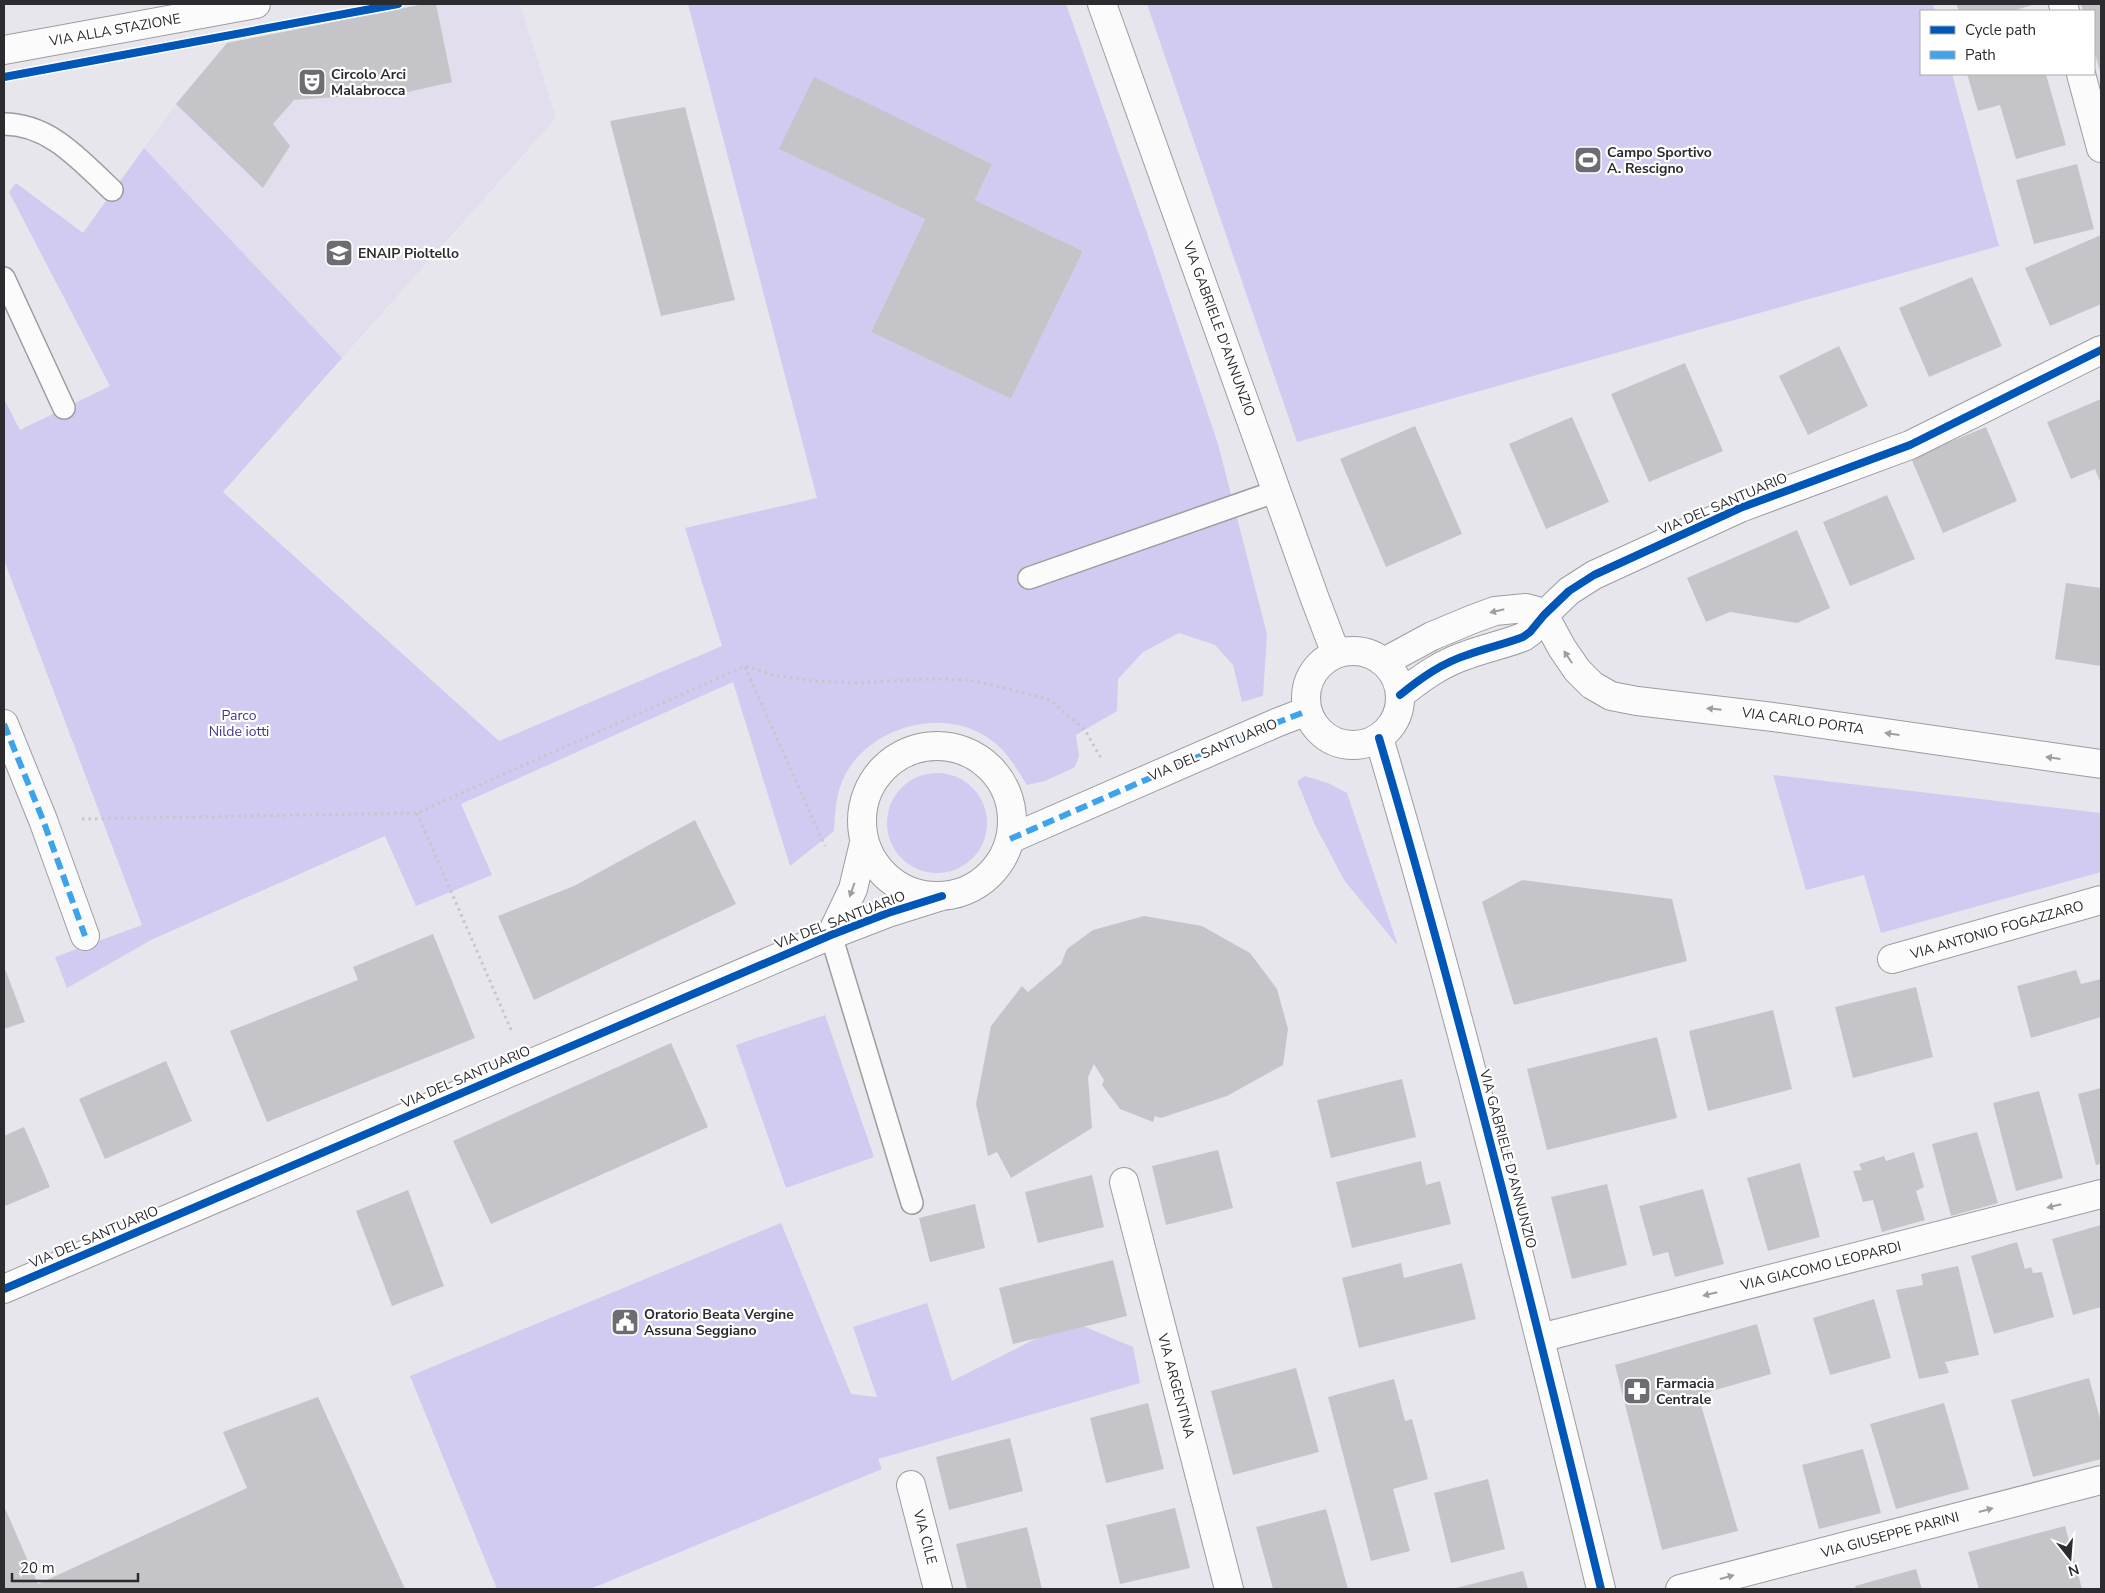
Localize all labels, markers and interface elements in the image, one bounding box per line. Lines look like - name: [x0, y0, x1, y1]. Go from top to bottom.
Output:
- street label: VIA ALLA STAZIONE: [47, 9, 182, 51]
- legend: [1920, 10, 2095, 75]
- text: Cycle path: [1965, 20, 2036, 40]
- text: Path: [1965, 45, 1996, 65]
- place label: Circolo Arci Malabrocca: [331, 65, 406, 100]
- theatre icon: Circolo Arci Malabrocca: [297, 67, 327, 97]
- place label: Campo Sportivo A. Rescigno: [1607, 143, 1712, 178]
- sports icon: Campo Sportivo A. Rescigno: [1573, 145, 1603, 175]
- school or university icon: ENAIP Pioltello: [324, 238, 354, 268]
- street label: VIA GABRIELE D'ANNUNZIO: [1178, 238, 1260, 419]
- place label: ENAIP Pioltello: [358, 244, 459, 263]
- street label: VIA DEL SANTUARIO: [1655, 468, 1790, 540]
- one-way arrow: [1490, 607, 1505, 615]
- one-way arrow: [1563, 651, 1573, 664]
- street label: VIA CARLO PORTA: [1740, 703, 1865, 739]
- one-way arrow: [1706, 705, 1722, 713]
- park label: Parco Nilde iotti: [209, 706, 269, 741]
- street label: VIA DEL SANTUARIO: [1145, 714, 1280, 786]
- one-way arrow: [1884, 730, 1900, 738]
- one-way arrow: [2045, 753, 2061, 761]
- one-way arrow: [848, 882, 855, 897]
- street label: VIA DEL SANTUARIO: [771, 886, 908, 954]
- street label: VIA ANTONIO FOGAZZARO: [1907, 896, 2086, 964]
- street label: VIA DEL SANTUARIO: [398, 1041, 533, 1113]
- street label: VIA GABRIELE D'ANNUNZIO: [1475, 1066, 1541, 1251]
- street label: VIA DEL SANTUARIO: [26, 1201, 161, 1273]
- one-way arrow: [2047, 1202, 2062, 1210]
- street label: VIA GIACOMO LEOPARDI: [1738, 1237, 1903, 1295]
- one-way arrow: [1703, 1291, 1718, 1299]
- place label: Oratorio Beata Vergine Assuna Seggiano: [644, 1305, 794, 1340]
- public building icon: Oratorio Beata Vergine Assuna Seggiano: [610, 1307, 640, 1337]
- street label: VIA ARGENTINA: [1153, 1331, 1199, 1441]
- place label: Farmacia Centrale: [1656, 1374, 1715, 1409]
- pharmacy icon: Farmacia Centrale: [1622, 1376, 1652, 1406]
- one-way arrow: [1978, 1506, 1993, 1514]
- street label: VIA CILE: [908, 1507, 941, 1566]
- street label: VIA GIUSEPPE PARINI: [1818, 1507, 1961, 1563]
- north arrow: [2045, 1533, 2095, 1583]
- scale bar: [12, 1550, 139, 1582]
- text: 20 m: [20, 1558, 55, 1578]
- text: N: [2066, 1559, 2081, 1581]
- one-way arrow: [1719, 1573, 1734, 1581]

